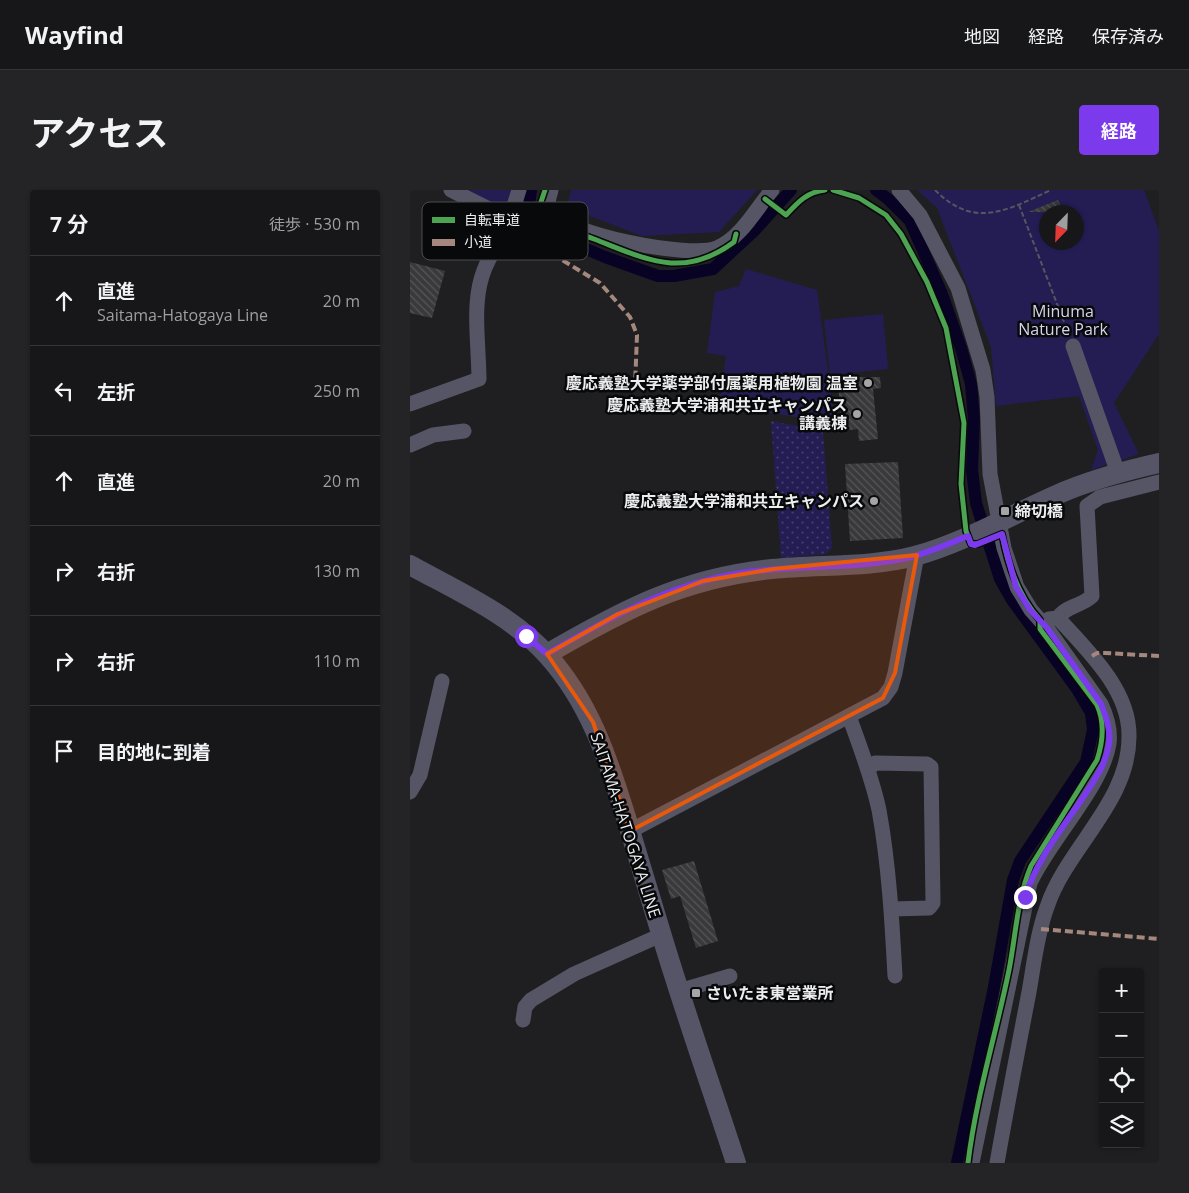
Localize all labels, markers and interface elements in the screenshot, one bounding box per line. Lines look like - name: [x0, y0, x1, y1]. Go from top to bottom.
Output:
- text: Wayfind: [25, 18, 124, 51]
- text: 地図: [964, 24, 1000, 48]
- text: 経路: [1028, 24, 1064, 48]
- text: 保存済み: [1092, 24, 1164, 48]
- button: 経路: [1079, 105, 1159, 155]
- text: アクセス: [30, 109, 168, 156]
- legend: [422, 202, 588, 260]
- north arrow: [1039, 205, 1084, 250]
- text: 7 分: [50, 210, 88, 238]
- text: 自転車道: [464, 210, 520, 229]
- text: 徒歩 · 530 m: [269, 213, 360, 235]
- text: 小道: [464, 232, 492, 251]
- text: 直進: [97, 278, 135, 304]
- icon: ahead: [50, 287, 78, 315]
- text: 20 m: [323, 290, 360, 312]
- park label: Minuma Nature Park: [1018, 300, 1108, 340]
- text: Saitama-Hatogaya Line: [97, 304, 268, 326]
- place label: 慶応義塾大学薬学部付属薬用植物園 温室: [566, 372, 858, 394]
- icon: left: [50, 377, 78, 405]
- marker: 慶応義塾大学薬学部付属薬用植物園 温室: [862, 377, 874, 389]
- text: 左折: [97, 379, 135, 405]
- text: 250 m: [314, 380, 360, 402]
- place label: 慶応義塾大学浦和共立キャンパス 講義棟: [607, 394, 847, 434]
- marker: 慶応義塾大学浦和共立キャンパス 講義棟: [851, 408, 863, 420]
- icon: ahead: [50, 467, 78, 495]
- text: 直進: [97, 469, 135, 495]
- text: 20 m: [323, 470, 360, 492]
- place label: 慶応義塾大学浦和共立キャンパス: [624, 490, 864, 512]
- marker: 慶応義塾大学浦和共立キャンパス: [868, 495, 880, 507]
- place label: 締切橋: [1015, 500, 1063, 522]
- marker: 締切橋: [999, 505, 1011, 517]
- icon: right: [50, 557, 78, 585]
- text: 右折: [97, 559, 135, 585]
- text: 130 m: [314, 560, 360, 582]
- route start: [515, 625, 538, 648]
- icon: right: [50, 647, 78, 675]
- text: 右折: [97, 649, 135, 675]
- text: 110 m: [314, 650, 360, 672]
- street label: SAITAMA-HATOGAYA LINE: [586, 729, 666, 921]
- icon: arrive: [50, 737, 78, 765]
- text: 目的地に到着: [97, 739, 211, 765]
- route end: [1014, 886, 1037, 909]
- map controls: [1099, 968, 1144, 1148]
- button: +: [1099, 968, 1144, 1013]
- place label: さいたま東営業所: [706, 982, 834, 1004]
- marker: さいたま東営業所: [690, 987, 702, 999]
- button: −: [1099, 1013, 1144, 1058]
- button: locate: [1099, 1058, 1144, 1103]
- button: layers: [1099, 1103, 1144, 1148]

